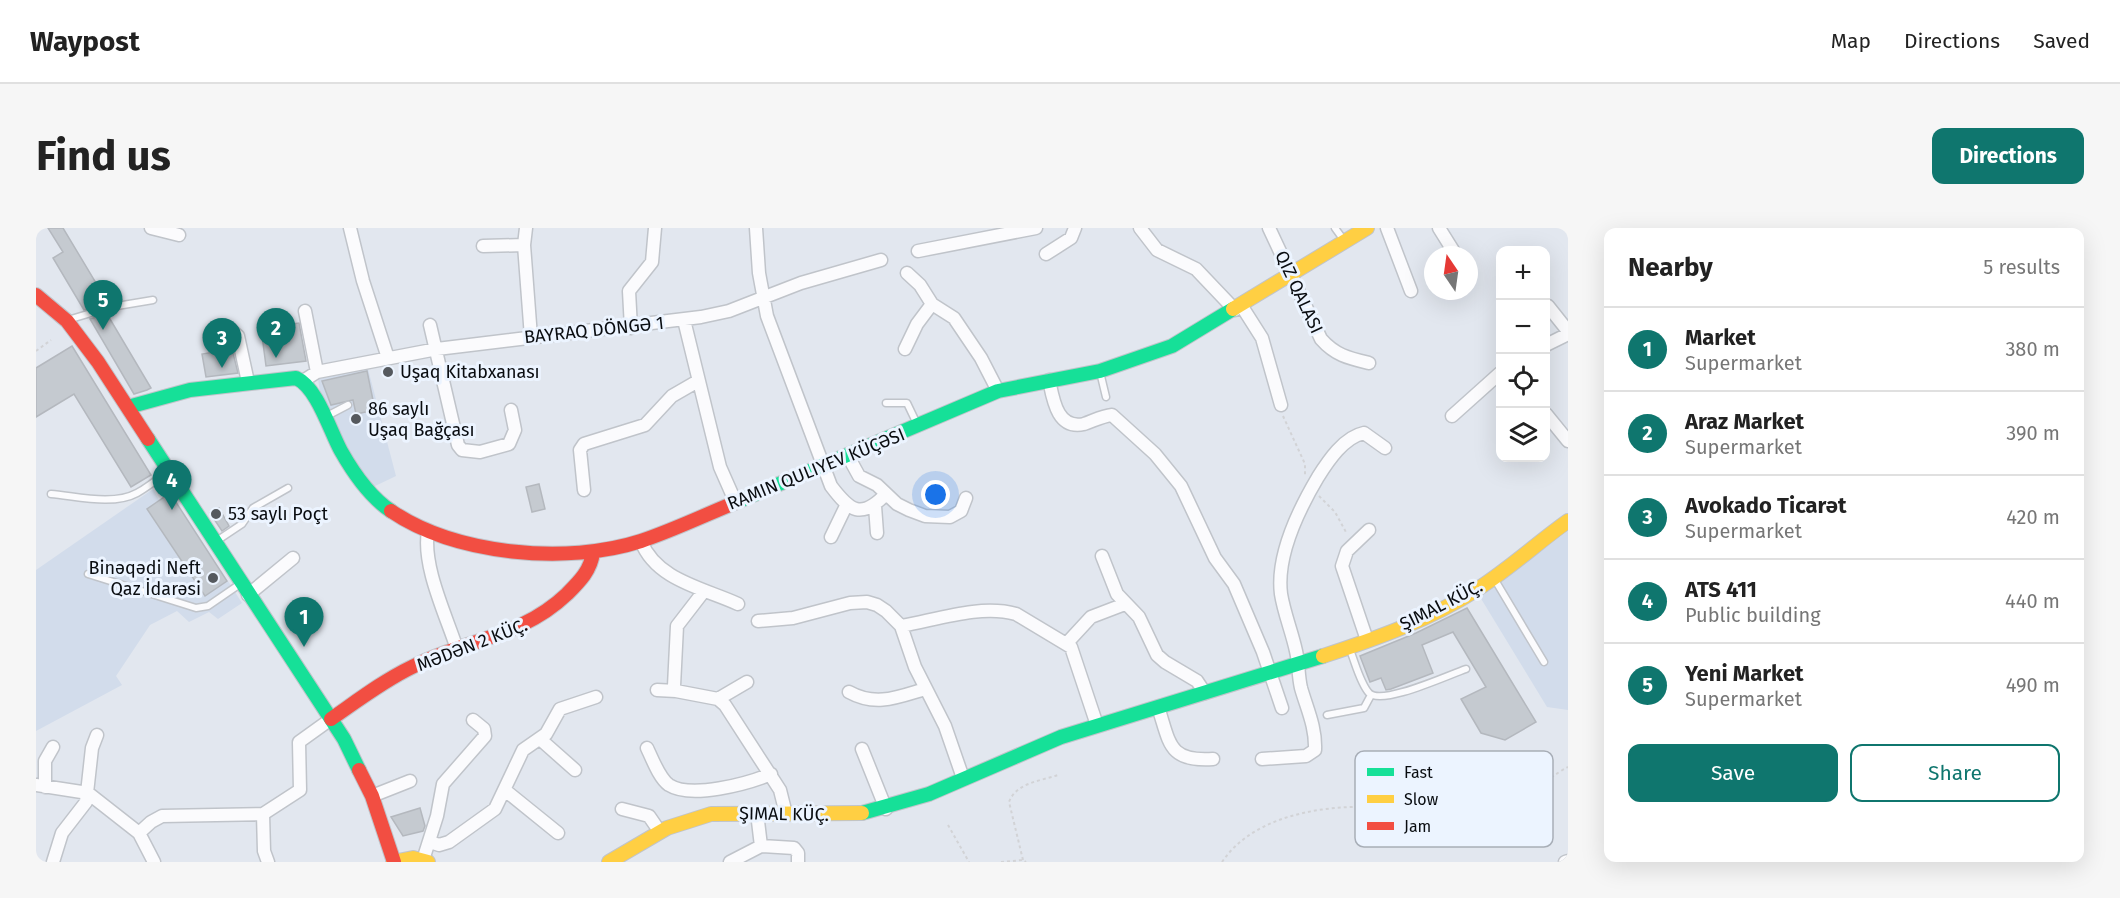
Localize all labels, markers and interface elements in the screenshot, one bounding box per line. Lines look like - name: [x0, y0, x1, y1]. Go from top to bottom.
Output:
- text: Waypost: [30, 25, 140, 58]
- text: Map: [1831, 28, 1871, 54]
- text: Directions: [1904, 28, 2000, 54]
- text: Saved: [2033, 28, 2090, 54]
- button: Directions: [1932, 128, 2084, 184]
- text: Find us: [36, 131, 171, 181]
- north arrow: [1424, 246, 1478, 300]
- map controls: [1496, 246, 1550, 462]
- button: +: [1496, 246, 1550, 300]
- street label: QIZ QALASI: [1270, 247, 1328, 337]
- text: Nearby: [1628, 252, 1713, 283]
- text: 5 results: [1983, 255, 2060, 279]
- pin: 5: [84, 280, 122, 330]
- button: −: [1496, 300, 1550, 354]
- pin: 2: [256, 308, 296, 358]
- street label: BAYRAQ DÖNGƏ 1: [523, 312, 665, 348]
- pin: 3: [202, 318, 242, 368]
- text: Market: [1685, 324, 1756, 351]
- text: 1: [1643, 337, 1652, 361]
- text: 380 m: [2005, 337, 2060, 361]
- text: Supermarket: [1685, 351, 1802, 375]
- button: locate: [1496, 354, 1550, 408]
- place label: Uşaq Kitabxanası: [400, 361, 540, 383]
- marker: Uşaq Kitabxanası: [381, 365, 395, 379]
- place label: 86 saylı Uşaq Bağçası: [368, 398, 475, 441]
- button: layers: [1496, 408, 1550, 462]
- text: Araz Market: [1685, 408, 1804, 435]
- marker: 86 saylı Uşaq Bağçası: [349, 412, 363, 426]
- text: 2: [1642, 421, 1653, 445]
- text: 390 m: [2006, 421, 2060, 445]
- street label: RAMIN QULIYEV KÜÇƏSI: [724, 423, 908, 515]
- text: Supermarket: [1685, 435, 1802, 459]
- pin: 4: [152, 460, 192, 510]
- your location: [921, 480, 950, 509]
- text: Avokado Ticarət: [1685, 492, 1846, 519]
- place label: 53 saylı Poçt: [228, 503, 328, 525]
- text: 3: [1642, 505, 1653, 529]
- text: 420 m: [2006, 505, 2060, 529]
- marker: 53 saylı Poçt: [209, 507, 223, 521]
- text: Supermarket: [1685, 519, 1802, 543]
- place label: Binəqədi Neft Qaz İdarəsi: [88, 557, 201, 600]
- marker: Binəqədi Neft Qaz İdarəsi: [206, 571, 220, 585]
- street label: ŞIMAL KÜÇ.: [1396, 575, 1486, 635]
- text: ATS 411: [1685, 576, 1757, 603]
- text: 4: [1642, 589, 1653, 613]
- text: 440 m: [2005, 589, 2060, 613]
- pin: 1: [284, 598, 324, 647]
- text: Public building: [1685, 603, 1821, 627]
- street label: MƏDƏN 2 KÜÇ.: [414, 614, 530, 676]
- text: Yeni Market: [1685, 660, 1804, 687]
- text: 5: [1642, 673, 1653, 697]
- text: 490 m: [2006, 673, 2060, 697]
- text: Supermarket: [1685, 687, 1802, 711]
- button: Save: [1628, 744, 1838, 802]
- button: Share: [1850, 744, 2060, 802]
- legend: [1355, 751, 1553, 847]
- text: Fast: [1404, 763, 1433, 782]
- text: Slow: [1404, 790, 1439, 809]
- street label: ŞIMAL KÜÇ.: [739, 802, 829, 826]
- text: Jam: [1404, 817, 1431, 836]

